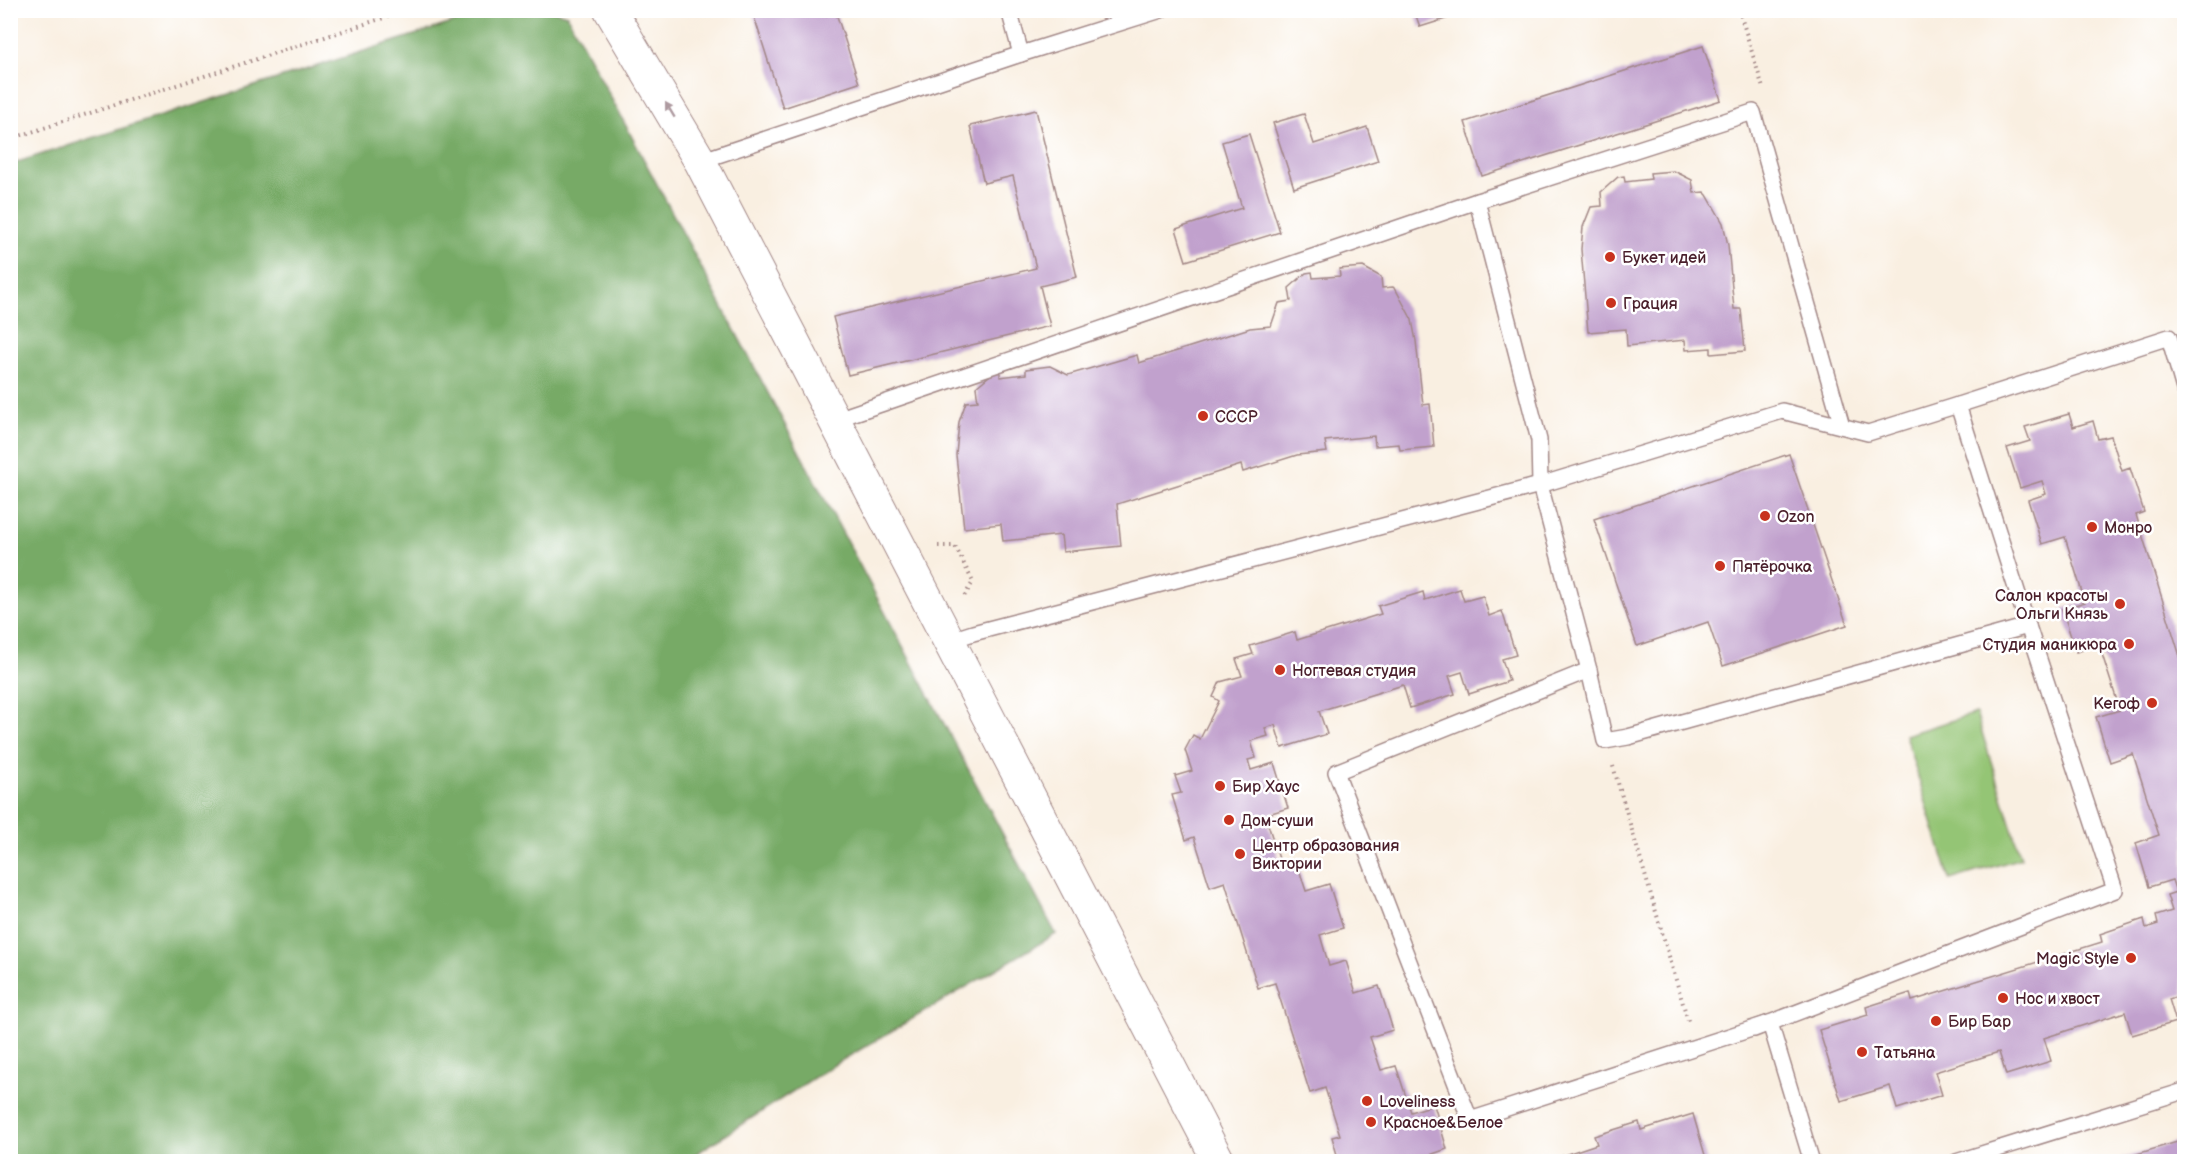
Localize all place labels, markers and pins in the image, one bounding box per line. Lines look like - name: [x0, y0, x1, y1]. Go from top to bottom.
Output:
- place label: Букет идей: [1622, 249, 1706, 268]
- marker: Букет идей: [1603, 250, 1617, 264]
- place label: Грация: [1623, 295, 1678, 314]
- marker: Грация: [1604, 296, 1618, 310]
- place label: СССР: [1215, 408, 1258, 427]
- marker: СССР: [1196, 409, 1210, 423]
- place label: Ozon: [1777, 508, 1815, 527]
- marker: Ozon: [1758, 509, 1772, 523]
- place label: Монро: [2104, 519, 2152, 538]
- marker: Монро: [2085, 520, 2099, 534]
- place label: Пятёрочка: [1732, 558, 1813, 577]
- marker: Пятёрочка: [1713, 559, 1727, 573]
- place label: Салон красоты Ольги Князь: [1995, 587, 2108, 624]
- marker: Салон красоты Ольги Князь: [2113, 597, 2127, 611]
- place label: Студия маникюра: [1983, 636, 2118, 655]
- marker: Студия маникюра: [2122, 637, 2136, 651]
- place label: Ногтевая студия: [1292, 662, 1416, 681]
- marker: Ногтевая студия: [1273, 663, 1287, 677]
- place label: Кегоф: [2093, 695, 2140, 714]
- marker: Кегоф: [2145, 696, 2159, 710]
- place label: Бир Хаус: [1232, 778, 1300, 797]
- marker: Бир Хаус: [1213, 779, 1227, 793]
- place label: Дом-суши: [1241, 812, 1314, 831]
- marker: Дом-суши: [1222, 813, 1236, 827]
- place label: Центр образования Виктории: [1252, 837, 1399, 874]
- marker: Центр образования Виктории: [1233, 847, 1247, 861]
- place label: Magic Style: [2036, 950, 2120, 969]
- marker: Magic Style: [2124, 951, 2138, 965]
- place label: Нос и хвост: [2015, 990, 2100, 1009]
- marker: Нос и хвост: [1996, 991, 2010, 1005]
- place label: Бир Бар: [1948, 1013, 2011, 1032]
- marker: Бир Бар: [1929, 1014, 1943, 1028]
- place label: Татьяна: [1874, 1044, 1936, 1063]
- marker: Татьяна: [1855, 1045, 1869, 1059]
- place label: Loveliness: [1379, 1093, 1455, 1112]
- marker: Loveliness: [1360, 1094, 1374, 1108]
- place label: Красное&Белое: [1383, 1114, 1503, 1133]
- marker: Красное&Белое: [1364, 1115, 1378, 1129]

